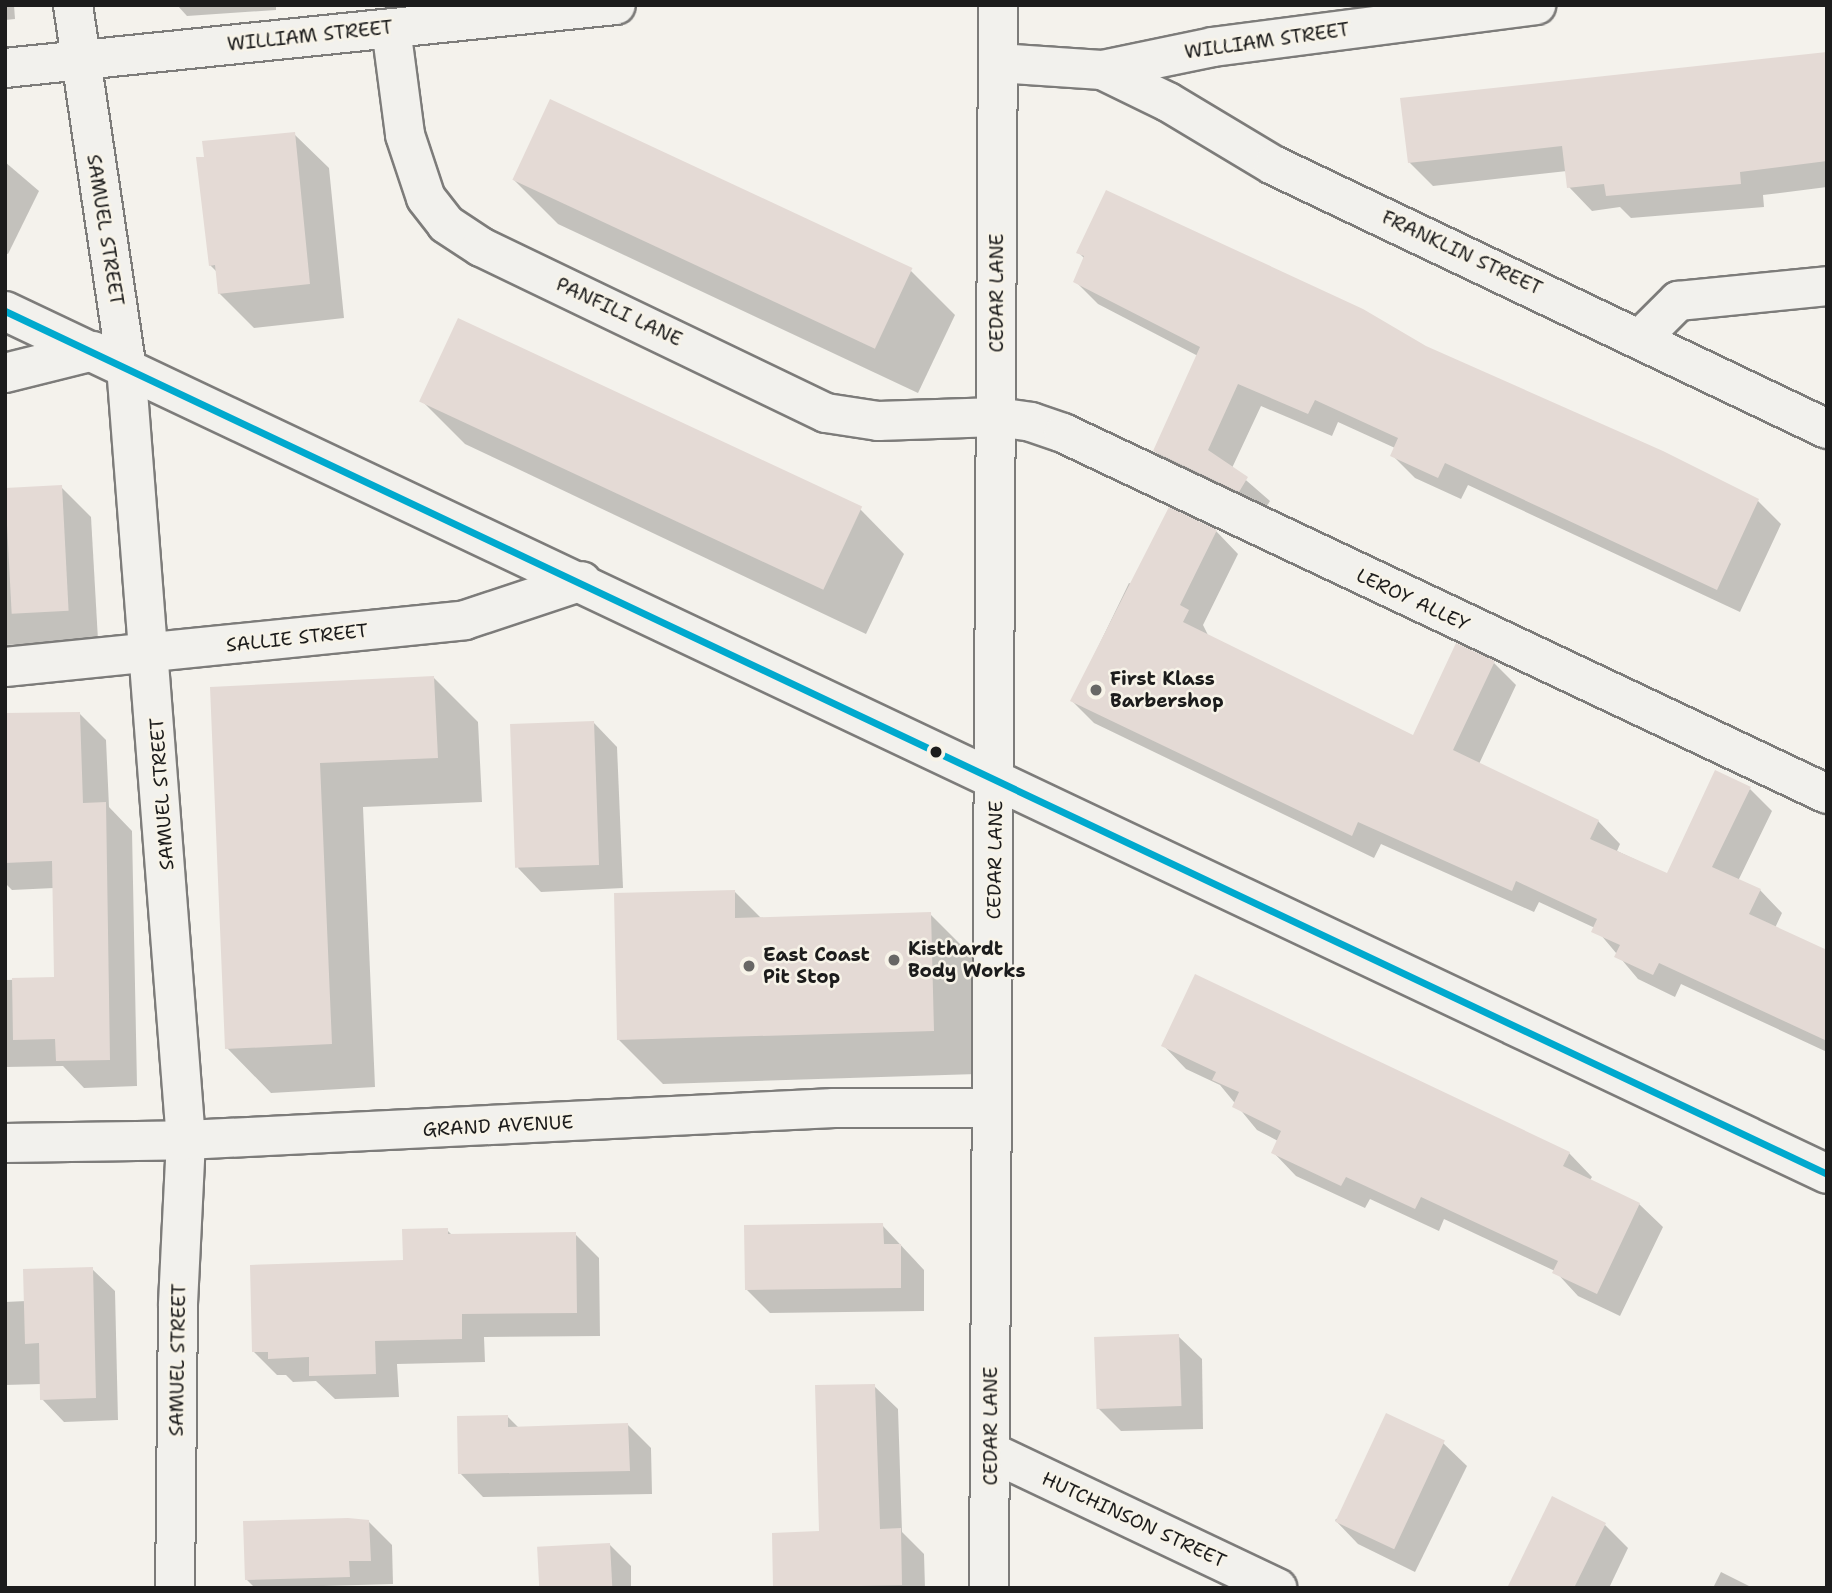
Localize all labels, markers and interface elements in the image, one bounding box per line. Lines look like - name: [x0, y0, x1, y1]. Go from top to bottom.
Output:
- street label: WILLIAM STREET: [226, 16, 394, 56]
- street label: WILLIAM STREET: [1183, 18, 1351, 64]
- street label: SAMUEL STREET: [82, 153, 128, 307]
- street label: FRANKLIN STREET: [1378, 206, 1546, 300]
- street label: CEDAR LANE: [986, 234, 1008, 352]
- street label: PANFILI LANE: [552, 273, 686, 351]
- street label: LEROY ALLEY: [1353, 564, 1473, 636]
- street label: SALLIE STREET: [225, 619, 369, 657]
- place label: First Klass Barbershop: [1110, 668, 1224, 712]
- marker: First Klass Barbershop: [1088, 682, 1104, 698]
- street label: SAMUEL STREET: [145, 717, 179, 871]
- unlabelled marker: [929, 745, 943, 759]
- street label: CEDAR LANE: [983, 800, 1007, 920]
- place label: Kisthardt Body Works: [908, 938, 1026, 982]
- place label: East Coast Pit Stop: [763, 944, 870, 988]
- marker: Kisthardt Body Works: [886, 952, 902, 968]
- marker: East Coast Pit Stop: [741, 958, 757, 974]
- street label: GRAND AVENUE: [422, 1111, 574, 1141]
- street label: SAMUEL STREET: [165, 1283, 191, 1437]
- street label: CEDAR LANE: [980, 1367, 1002, 1485]
- street label: HUTCHINSON STREET: [1038, 1467, 1230, 1573]

